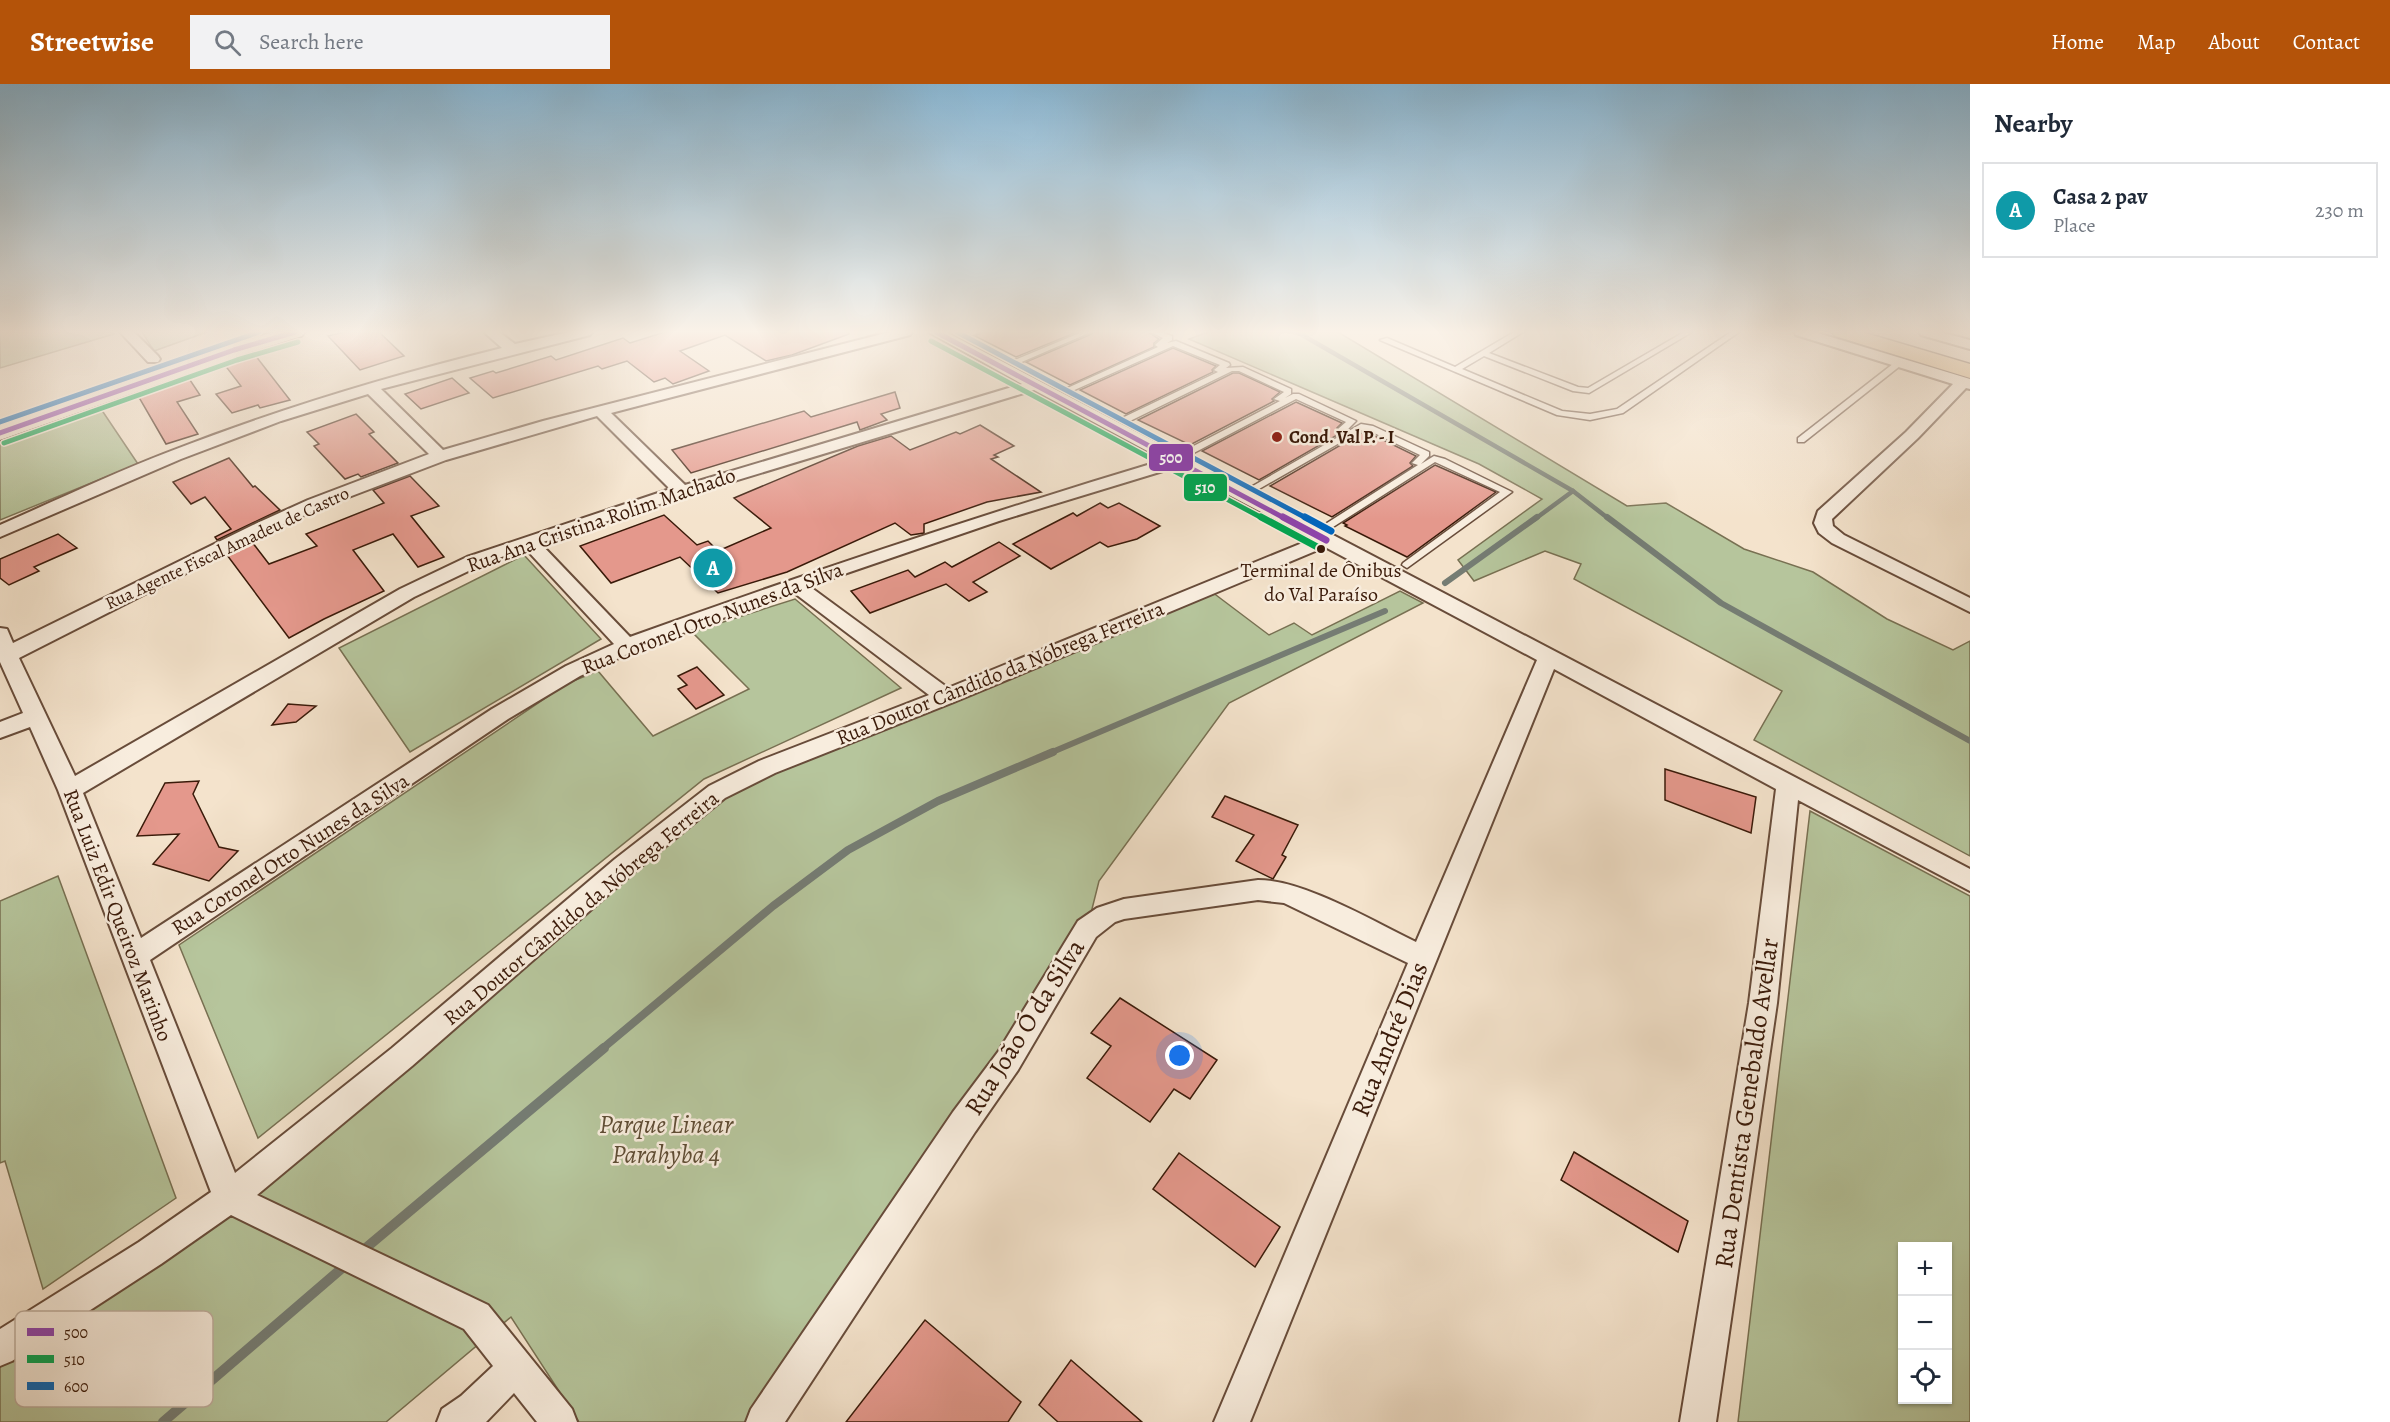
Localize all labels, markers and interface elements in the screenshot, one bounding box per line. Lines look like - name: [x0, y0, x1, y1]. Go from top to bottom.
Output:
- search box: [190, 15, 610, 69]
- text: Streetwise: [30, 23, 154, 61]
- icon: search: [211, 26, 244, 59]
- text: Search here: [259, 27, 364, 57]
- text: Home: [2051, 28, 2104, 56]
- text: Map: [2137, 28, 2175, 56]
- text: About: [2208, 28, 2260, 56]
- text: Contact: [2293, 28, 2360, 56]
- text: Nearby: [1994, 106, 2073, 141]
- text: Casa 2 pav: [2053, 182, 2147, 212]
- text: A: [2009, 197, 2022, 224]
- text: 230 m: [2315, 197, 2364, 224]
- text: Place: [2053, 212, 2095, 239]
- place label: Cond. Val P. - I: [1289, 425, 1394, 449]
- marker: Cond. Val P. - I: [1270, 430, 1284, 444]
- line badge: 500: [1148, 443, 1194, 472]
- text: 500: [1160, 447, 1182, 469]
- street label: Rua Ana Cristina Rolim Machado: [463, 462, 739, 578]
- line badge: 510: [1183, 473, 1228, 502]
- text: 510: [1195, 477, 1215, 499]
- street label: Rua Agente Fiscal Amadeu de Castro: [101, 481, 353, 615]
- marker: Terminal de Ônibus do Val Paraíso: [1315, 543, 1327, 555]
- pin: A: [694, 546, 732, 590]
- street label: Rua Coronel Otto Nunes da Silva: [577, 555, 847, 681]
- place label: Terminal de Ônibus do Val Paraíso: [1241, 557, 1401, 608]
- street label: Rua Doutor Cândido da Nóbrega Ferreira: [832, 594, 1168, 752]
- street label: Rua Coronel Otto Nunes da Silva: [166, 766, 414, 941]
- street label: Rua Doutor Cândido da Nóbrega Ferreira: [437, 784, 725, 1032]
- street label: Rua Luiz Edir Queiroz Marinho: [57, 785, 179, 1045]
- street label: Rua João Ó da Silva: [956, 932, 1093, 1122]
- street label: Rua Dentista Genebaldo Avellar: [1706, 936, 1787, 1270]
- street label: Rua André Dias: [1343, 957, 1436, 1122]
- your location: [1165, 1041, 1194, 1070]
- park label: Parque Linear Parahyba 4: [599, 1107, 734, 1172]
- map controls: [1898, 1242, 1952, 1404]
- button: +: [1898, 1242, 1952, 1296]
- button: −: [1898, 1296, 1952, 1350]
- legend: [15, 1311, 213, 1407]
- text: 500: [64, 1322, 88, 1344]
- text: 510: [64, 1349, 85, 1371]
- button: locate: [1898, 1350, 1952, 1404]
- text: 600: [64, 1376, 88, 1398]

